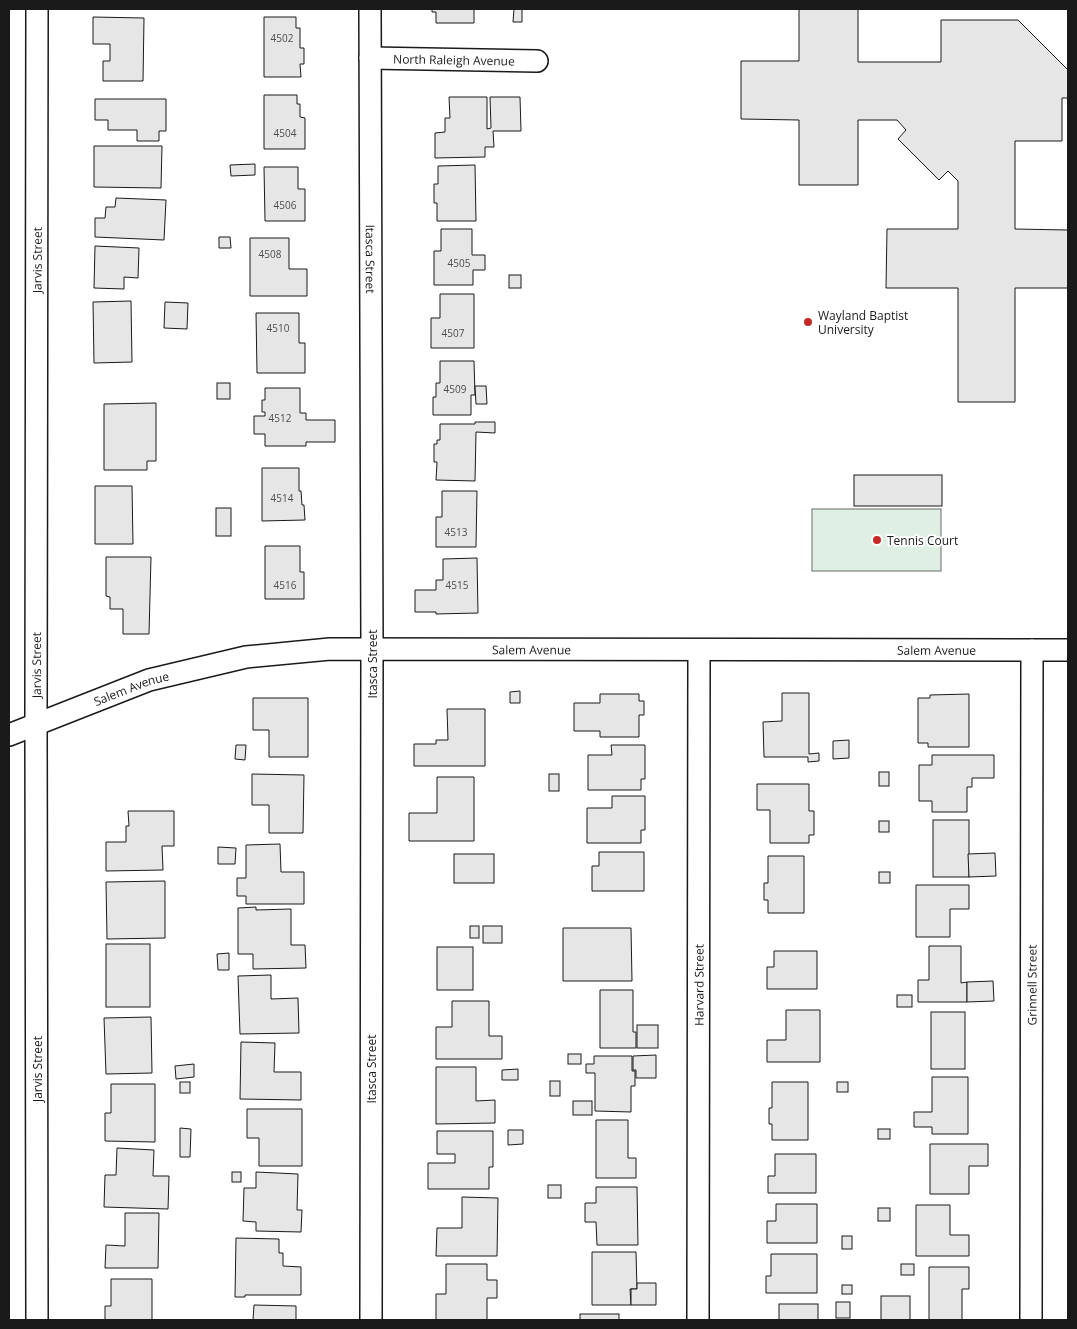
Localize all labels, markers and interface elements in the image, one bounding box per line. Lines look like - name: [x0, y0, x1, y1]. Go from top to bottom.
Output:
- house number: 4502: [271, 31, 294, 45]
- street label: North Raleigh Avenue: [393, 50, 515, 69]
- house number: 4504: [274, 126, 297, 140]
- house number: 4506: [274, 198, 297, 212]
- street label: Itasca Street: [362, 224, 379, 294]
- street label: Jarvis Street: [28, 227, 45, 294]
- house number: 4508: [259, 247, 282, 261]
- house number: 4505: [448, 256, 471, 270]
- place label: Wayland Baptist University: [818, 307, 908, 338]
- marker: Wayland Baptist University: [802, 316, 814, 328]
- house number: 4510: [267, 321, 290, 335]
- house number: 4507: [442, 326, 465, 340]
- house number: 4509: [444, 382, 467, 396]
- house number: 4512: [269, 411, 292, 425]
- house number: 4514: [271, 491, 294, 505]
- house number: 4513: [445, 525, 468, 539]
- place label: Tennis Court: [887, 532, 958, 549]
- marker: Tennis Court: [871, 534, 883, 546]
- house number: 4516: [274, 578, 297, 592]
- house number: 4515: [446, 578, 469, 592]
- street label: Itasca Street: [364, 629, 381, 699]
- street label: Jarvis Street: [28, 632, 45, 699]
- street label: Salem Avenue: [492, 641, 571, 658]
- street label: Salem Avenue: [897, 641, 976, 658]
- street label: Salem Avenue: [91, 667, 171, 709]
- street label: Harvard Street: [690, 944, 707, 1026]
- street label: Grinnell Street: [1023, 945, 1040, 1025]
- street label: Itasca Street: [363, 1034, 380, 1104]
- street label: Jarvis Street: [29, 1036, 46, 1103]

